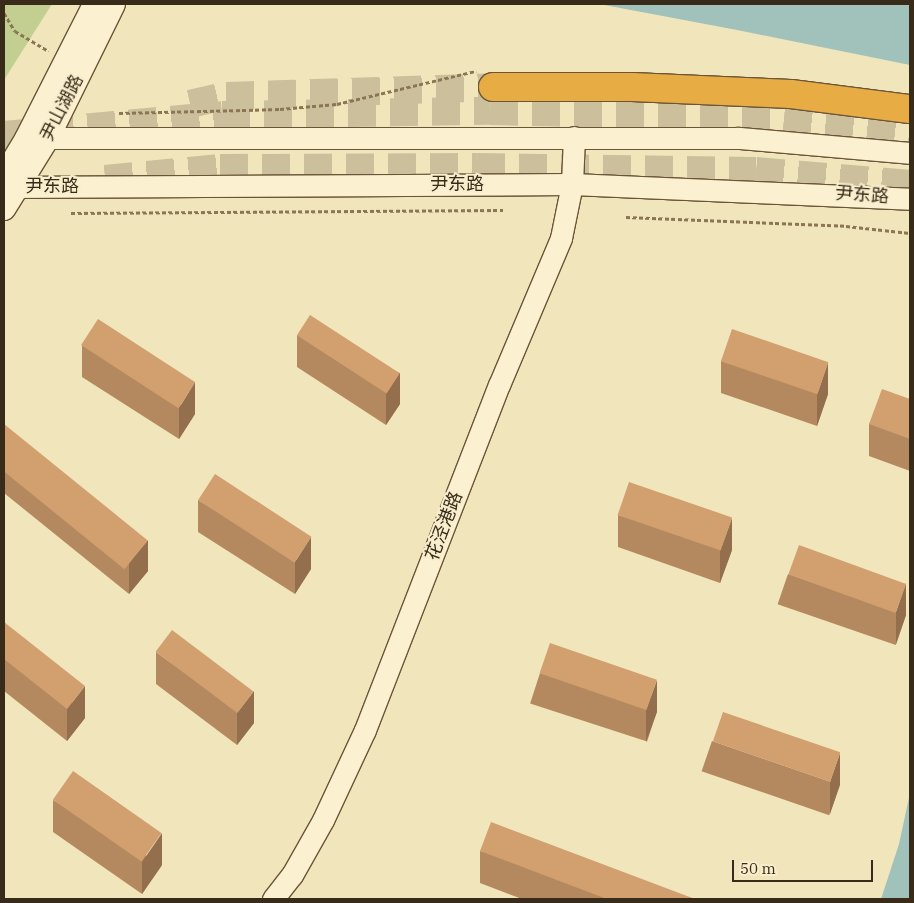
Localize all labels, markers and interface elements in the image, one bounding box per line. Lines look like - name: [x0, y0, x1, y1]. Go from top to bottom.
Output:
- street label: 尹山湖路: [36, 71, 88, 145]
- street label: 尹东路: [430, 173, 484, 195]
- street label: 尹东路: [25, 175, 79, 197]
- street label: 尹东路: [834, 182, 890, 208]
- street label: 花泾港路: [421, 489, 467, 563]
- scale bar: [734, 850, 875, 882]
- text: 50 m: [740, 859, 776, 878]

